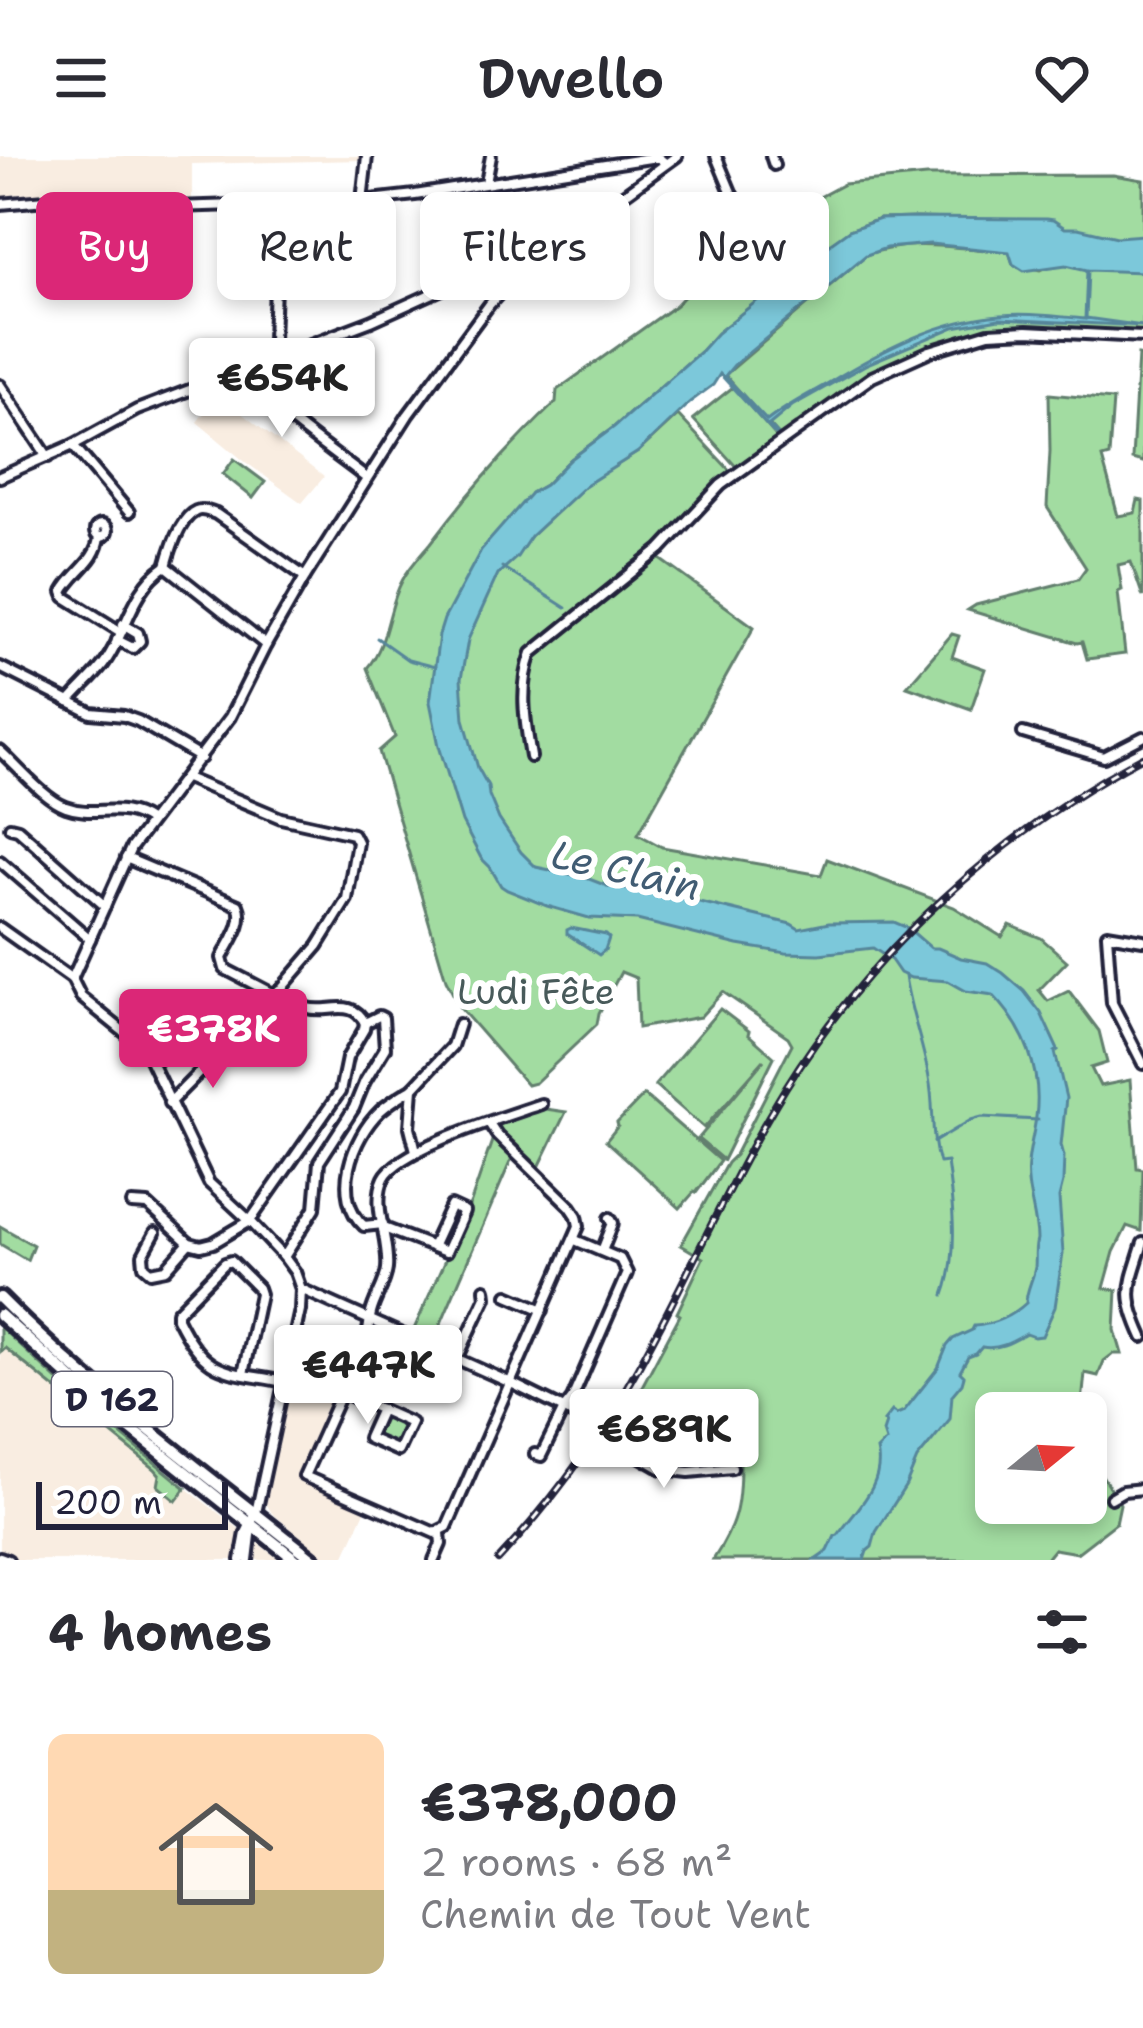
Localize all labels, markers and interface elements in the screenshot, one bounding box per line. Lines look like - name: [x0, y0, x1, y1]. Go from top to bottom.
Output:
- text: Dwello: [479, 42, 664, 114]
- icon: menu: [48, 45, 114, 111]
- icon: heart: [1029, 45, 1095, 111]
- chip: Buy: [36, 192, 193, 300]
- chip: Rent: [217, 192, 396, 300]
- chip: Filters: [420, 192, 630, 300]
- chip: New: [654, 192, 829, 300]
- pin: €654K: [198, 338, 366, 440]
- text: €654K: [216, 351, 348, 403]
- water label: Le Clain: [546, 828, 706, 912]
- park label: Ludi Fête: [457, 967, 615, 1016]
- pin: €378K: [129, 989, 297, 1091]
- text: €378K: [146, 1002, 280, 1054]
- pin: €447K: [284, 1325, 452, 1427]
- text: €447K: [301, 1338, 435, 1390]
- road number: D 162: [52, 1372, 172, 1426]
- pin: €689K: [580, 1389, 748, 1491]
- north arrow: [975, 1392, 1107, 1524]
- map controls: [975, 1392, 1107, 1524]
- text: €689K: [597, 1402, 731, 1454]
- scale bar: [36, 1476, 228, 1529]
- text: 200 m: [54, 1480, 162, 1525]
- text: 4 homes: [48, 1598, 272, 1666]
- icon: filters: [1029, 1599, 1095, 1665]
- text: €378,000: [420, 1768, 678, 1836]
- icon: home: [144, 1782, 288, 1926]
- text: 2 rooms · 68 m²: [420, 1836, 732, 1888]
- text: Chemin de Tout Vent: [420, 1888, 811, 1940]

